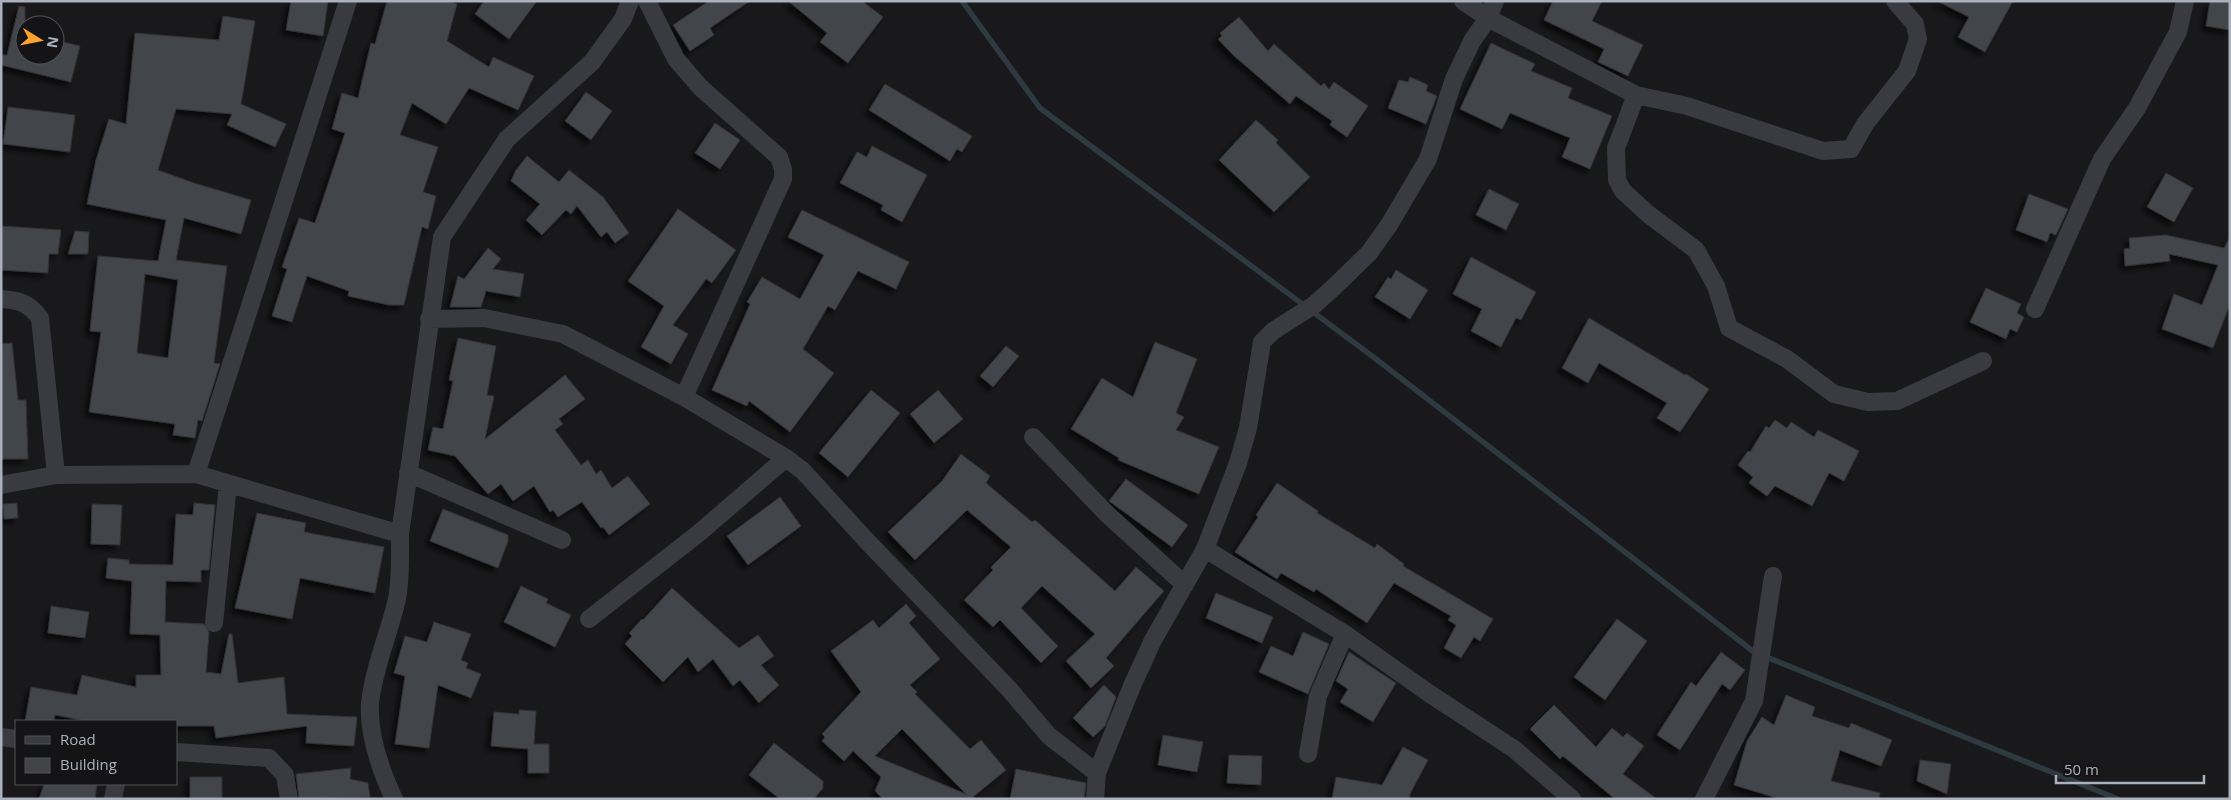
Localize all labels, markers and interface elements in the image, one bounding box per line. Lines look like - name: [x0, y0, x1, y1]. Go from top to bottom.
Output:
- north arrow: [15, 15, 65, 65]
- text: N: [43, 35, 64, 50]
- legend: [15, 720, 178, 785]
- text: Road: [60, 729, 96, 749]
- scale bar: [2056, 752, 2204, 784]
- text: Building: [60, 754, 117, 774]
- text: 50 m: [2064, 759, 2099, 779]

